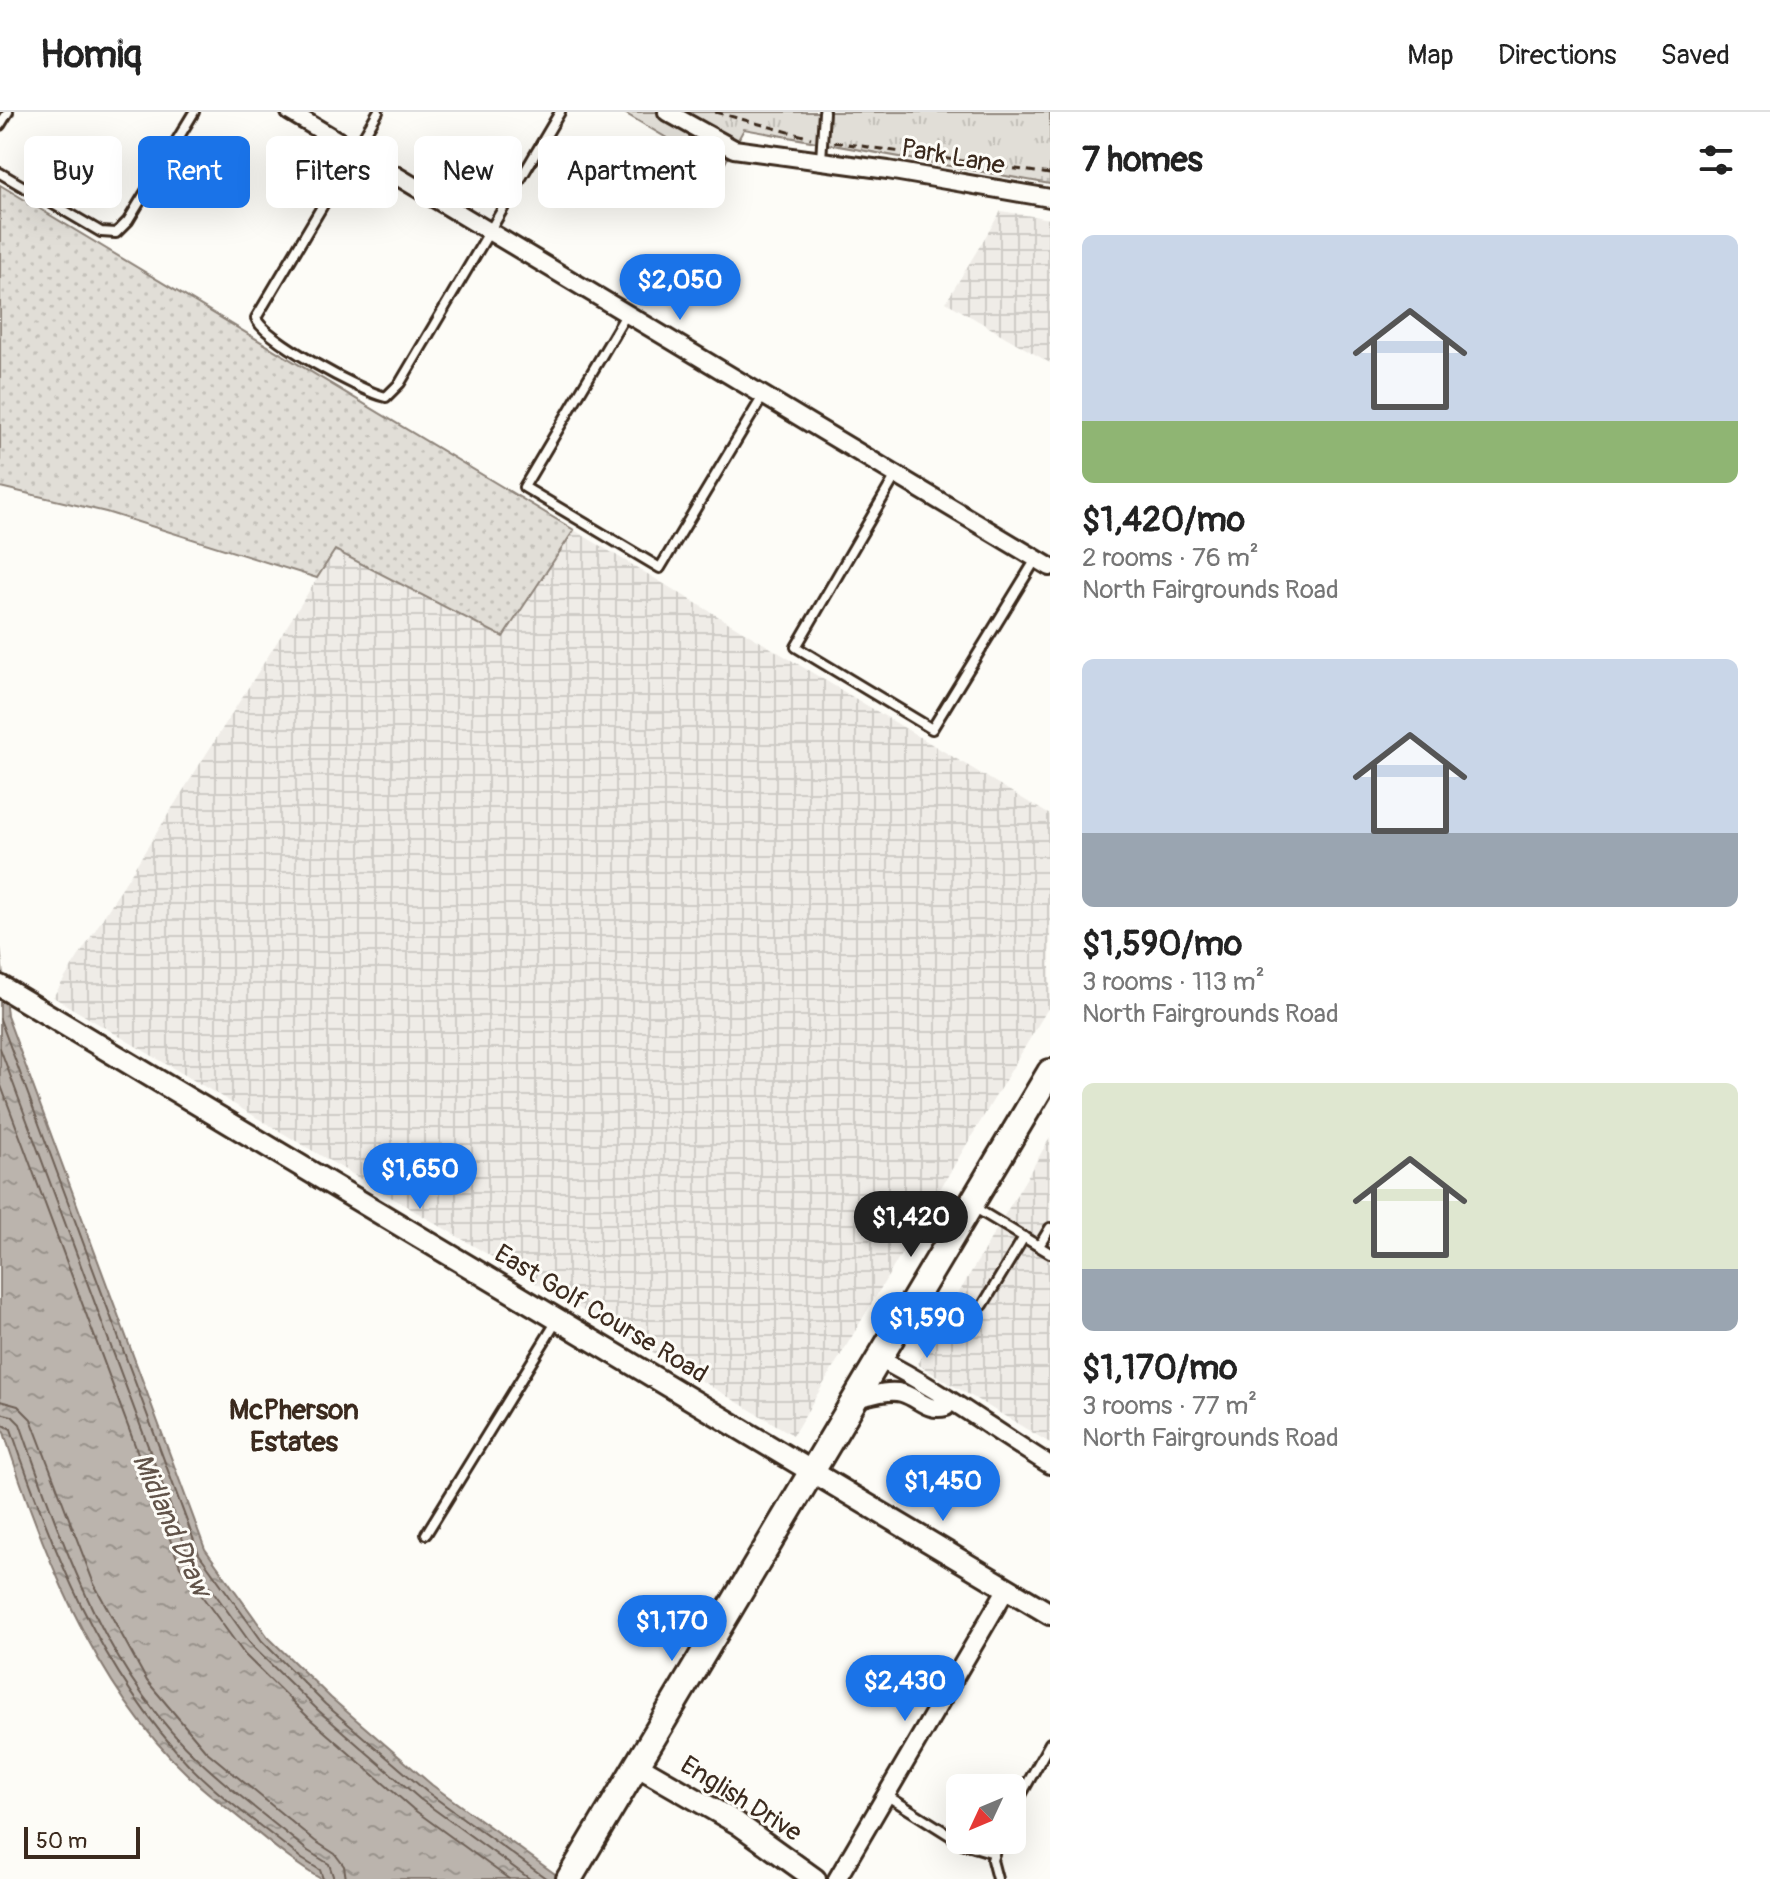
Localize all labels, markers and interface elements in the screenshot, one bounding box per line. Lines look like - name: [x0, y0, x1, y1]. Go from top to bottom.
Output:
- text: Homiq: [40, 31, 142, 79]
- text: Map: [1407, 38, 1454, 73]
- text: Directions: [1498, 38, 1617, 73]
- text: Saved: [1661, 38, 1730, 73]
- street label: Park Lane: [899, 132, 1007, 182]
- chip: Buy: [24, 136, 122, 208]
- chip: Rent: [138, 136, 250, 208]
- chip: Filters: [266, 136, 398, 208]
- chip: New: [414, 136, 522, 208]
- chip: Apartment: [538, 136, 725, 208]
- icon: filters: [1694, 138, 1738, 182]
- text: 7 homes: [1082, 139, 1203, 182]
- pin: $2,050: [615, 254, 745, 322]
- text: $2,050: [638, 264, 722, 296]
- icon: home: [1338, 287, 1482, 431]
- text: $1,420/mo: [1082, 499, 1245, 542]
- text: 2 rooms · 76 m²: [1082, 542, 1259, 574]
- text: North Fairgrounds Road: [1082, 574, 1339, 606]
- icon: home: [1338, 711, 1482, 855]
- text: $1,590/mo: [1082, 923, 1242, 966]
- text: 3 rooms · 113 m²: [1082, 966, 1265, 998]
- text: North Fairgrounds Road: [1082, 998, 1339, 1030]
- icon: home: [1338, 1135, 1482, 1279]
- pin: $1,650: [355, 1143, 485, 1211]
- text: $1,650: [381, 1153, 459, 1185]
- pin: $1,420: [846, 1191, 976, 1259]
- text: $1,420: [872, 1201, 950, 1233]
- street label: East Golf Course Road: [489, 1238, 713, 1390]
- pin: $1,590: [862, 1292, 992, 1360]
- text: $1,590: [889, 1302, 965, 1334]
- text: $1,170/mo: [1082, 1347, 1238, 1390]
- text: 3 rooms · 77 m²: [1082, 1390, 1257, 1422]
- district label: McPherson Estates: [229, 1393, 359, 1460]
- text: North Fairgrounds Road: [1082, 1422, 1339, 1454]
- water label: Midland Draw: [124, 1448, 220, 1606]
- pin: $1,450: [878, 1455, 1008, 1523]
- text: $1,450: [904, 1465, 982, 1497]
- pin: $1,170: [607, 1595, 737, 1663]
- text: $1,170: [636, 1605, 708, 1637]
- pin: $2,430: [840, 1655, 970, 1723]
- text: $2,430: [864, 1665, 946, 1697]
- street label: English Drive: [674, 1749, 808, 1849]
- north arrow: [946, 1774, 1026, 1854]
- map controls: [946, 1774, 1026, 1854]
- scale bar: [24, 1823, 140, 1859]
- text: 50 m: [36, 1827, 87, 1855]

